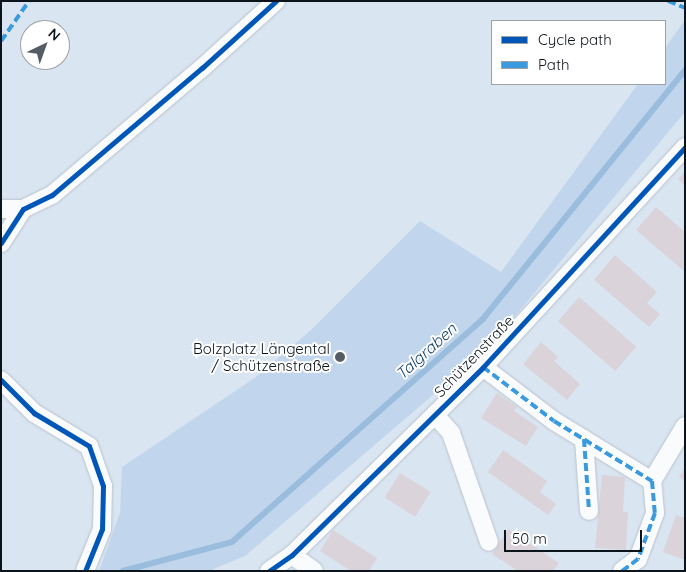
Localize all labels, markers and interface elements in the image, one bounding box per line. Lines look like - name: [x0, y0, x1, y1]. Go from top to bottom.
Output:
- north arrow: [20, 20, 70, 70]
- legend: [491, 20, 666, 85]
- text: N: [45, 24, 64, 45]
- text: Cycle path: [538, 30, 612, 49]
- text: Path: [538, 55, 570, 74]
- street label: Schützenstraße: [430, 311, 518, 401]
- water label: Talgraben: [392, 319, 460, 383]
- place label: Bolzplatz Längental / Schützenstraße: [193, 339, 330, 374]
- marker: Bolzplatz Längental / Schützenstraße: [334, 351, 346, 363]
- scale bar: [506, 520, 644, 552]
- text: 50 m: [512, 529, 547, 548]

